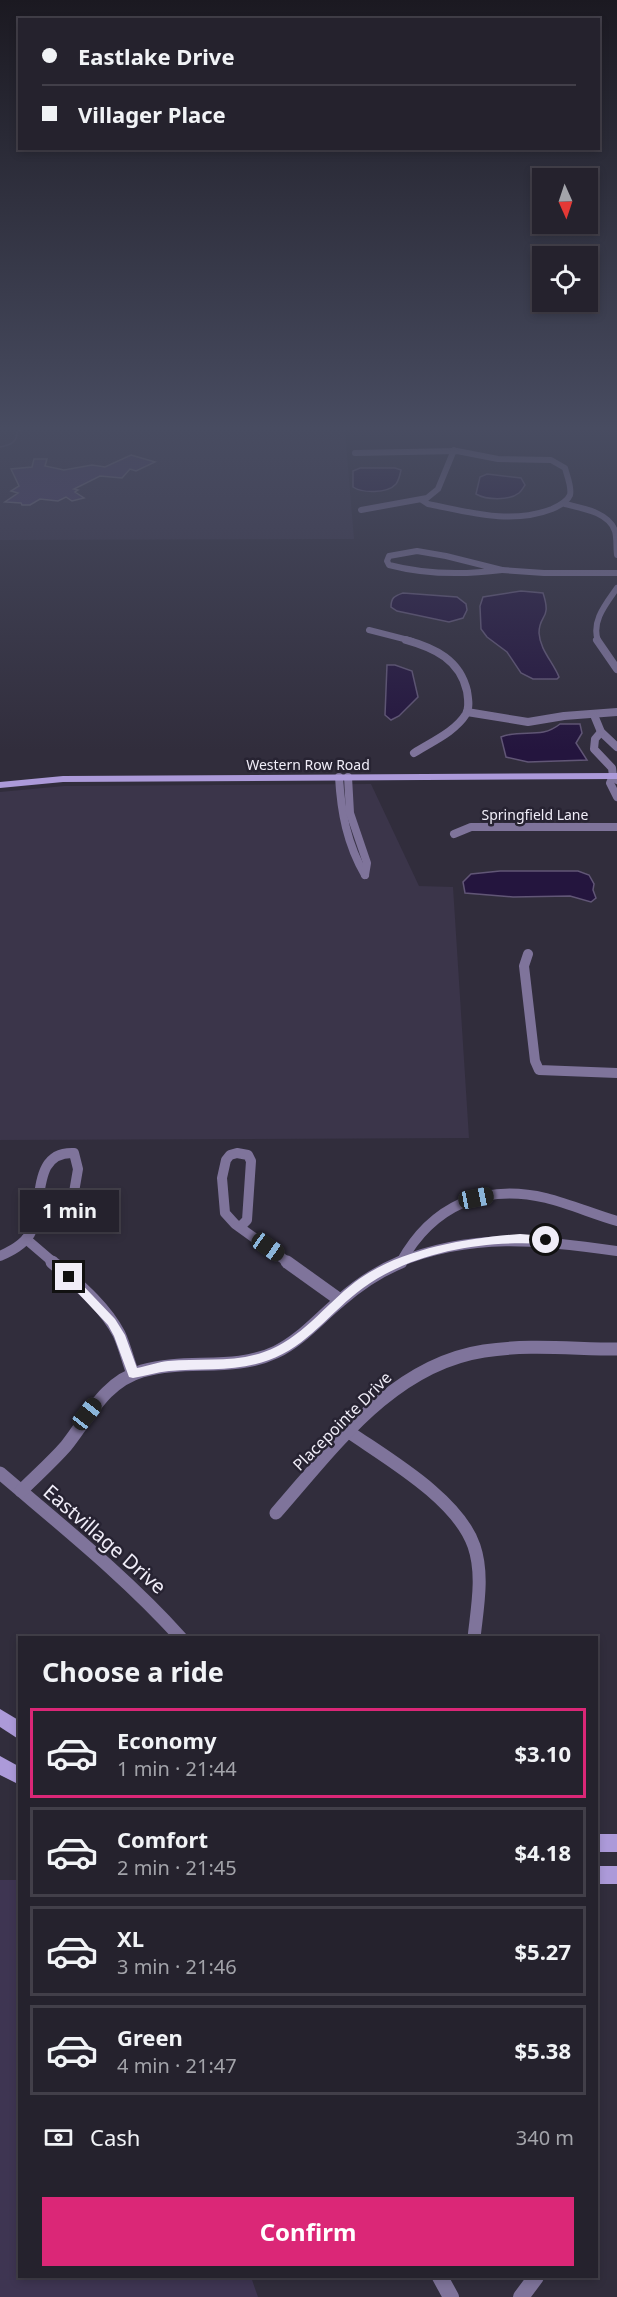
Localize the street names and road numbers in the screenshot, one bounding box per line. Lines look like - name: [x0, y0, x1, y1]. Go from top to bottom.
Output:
- street label: Western Row Road: [246, 755, 370, 774]
- street label: Springfield Lane: [482, 805, 589, 824]
- street label: Placepointe Drive: [288, 1367, 396, 1475]
- street label: Eastvillage Drive: [38, 1478, 172, 1600]

